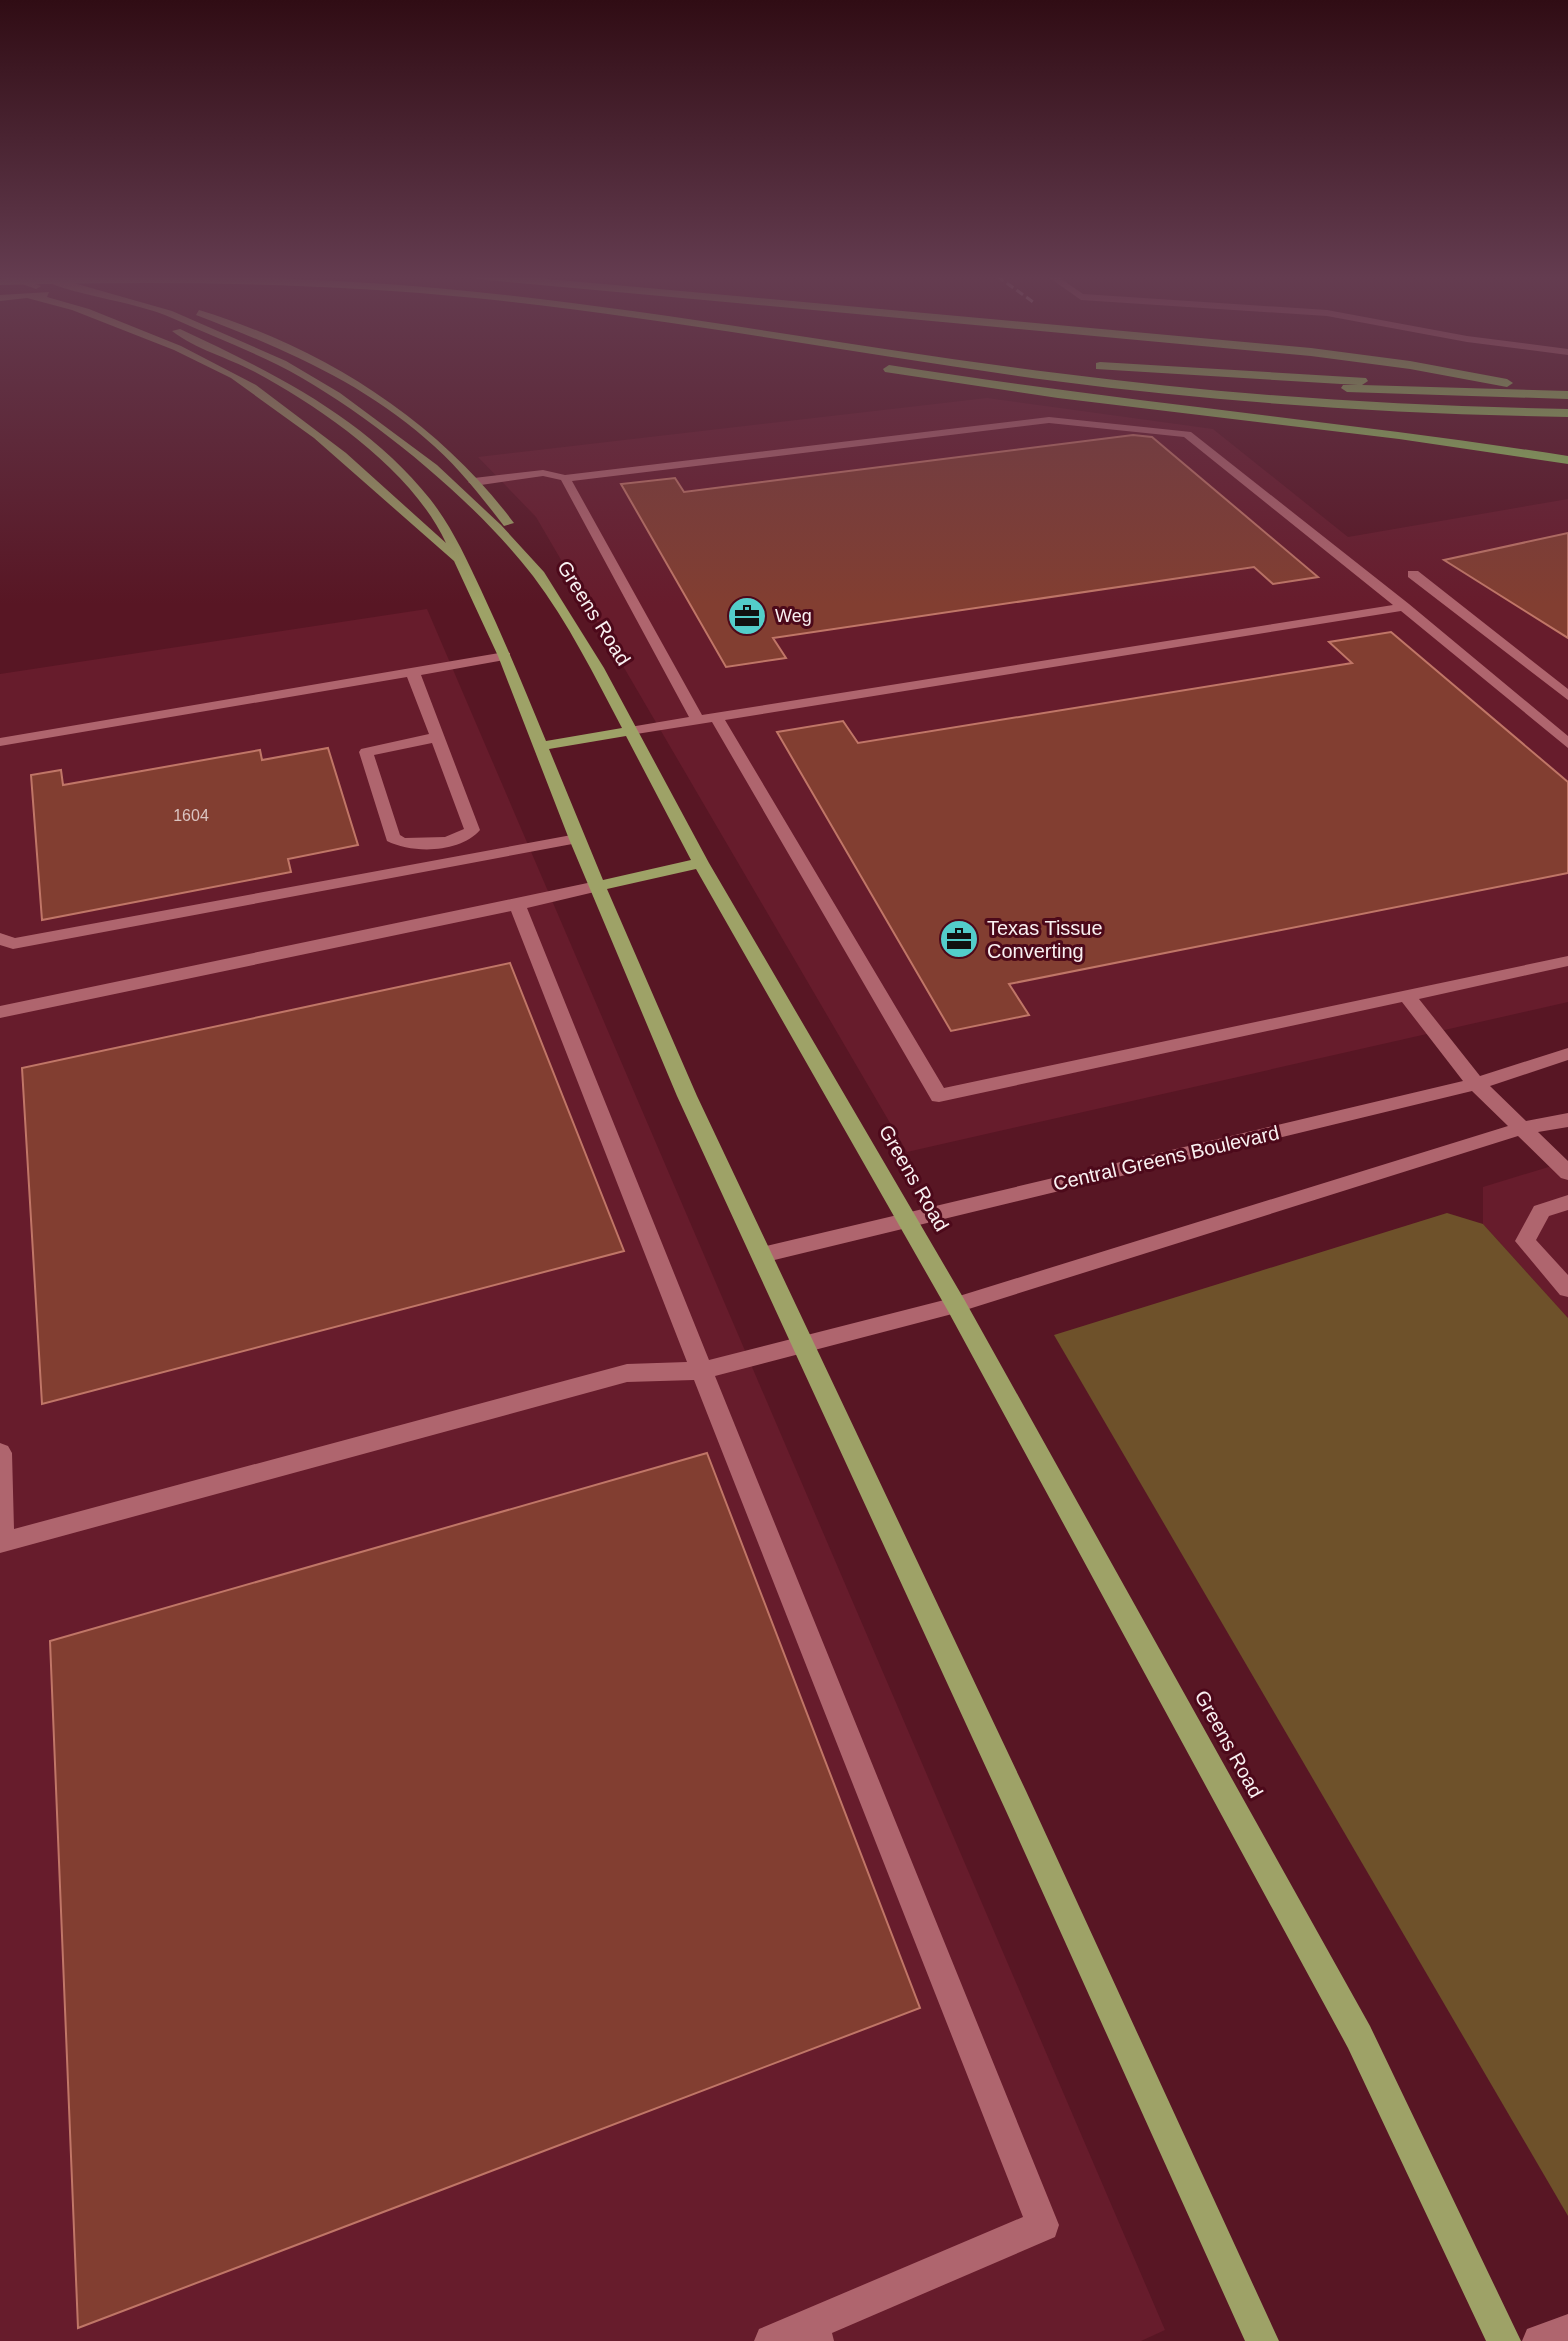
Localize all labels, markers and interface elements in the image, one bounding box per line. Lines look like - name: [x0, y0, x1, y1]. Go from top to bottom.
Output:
- street label: Greens Road: [553, 557, 635, 669]
- office icon: Weg: [726, 595, 768, 637]
- place label: Weg: [775, 606, 812, 626]
- house number: 1604: [173, 807, 209, 824]
- place label: Texas Tissue Converting: [987, 917, 1103, 962]
- office icon: Texas Tissue Converting: [938, 918, 980, 960]
- street label: Greens Road: [875, 1121, 953, 1235]
- street label: Central Greens Boulevard: [1051, 1121, 1281, 1195]
- street label: Greens Road: [1191, 1687, 1267, 1801]

